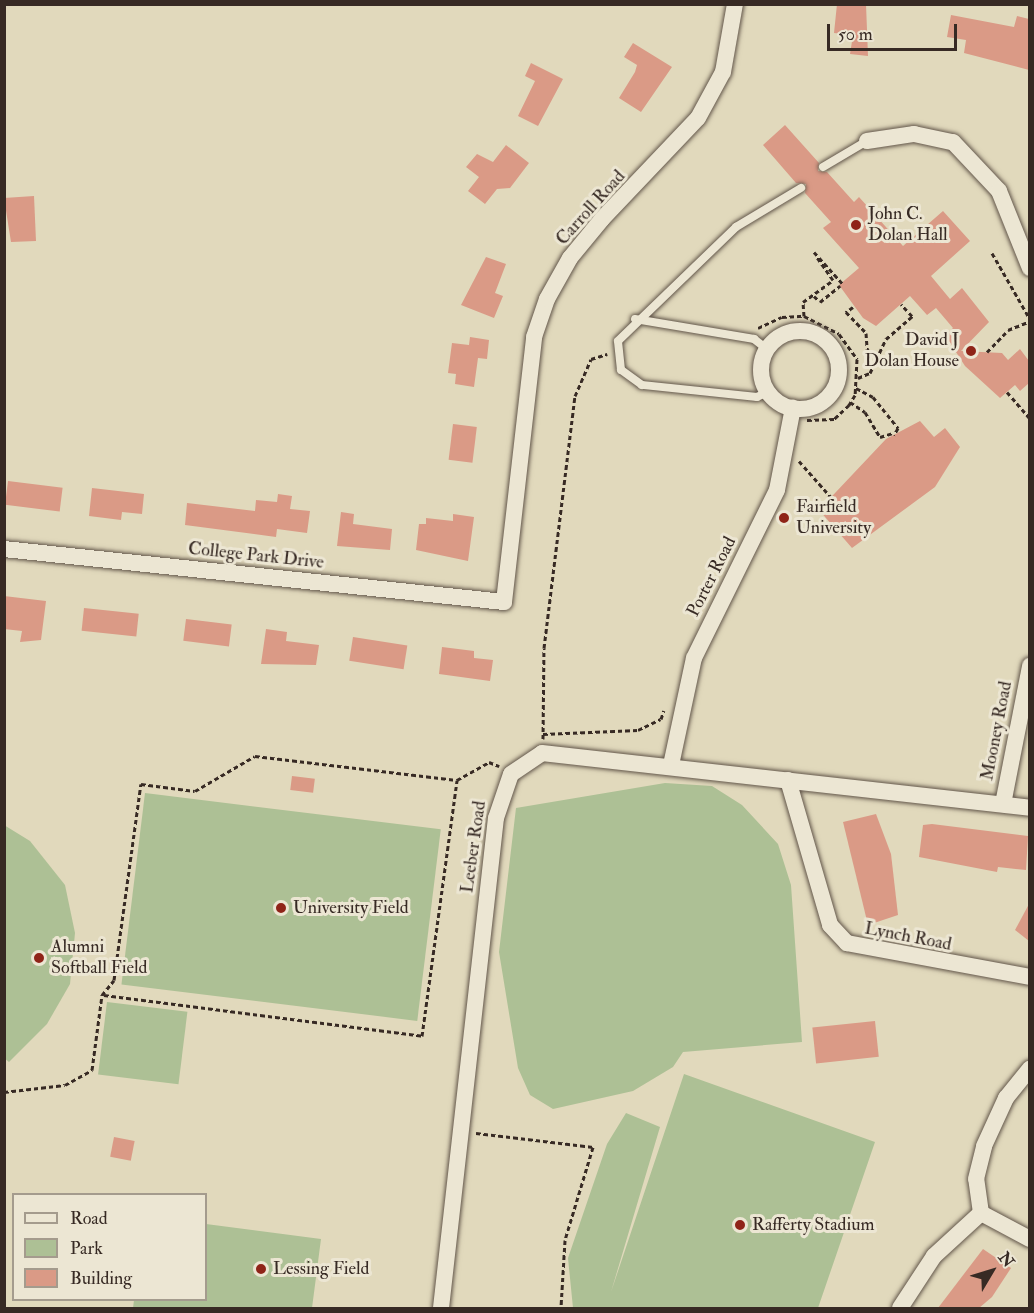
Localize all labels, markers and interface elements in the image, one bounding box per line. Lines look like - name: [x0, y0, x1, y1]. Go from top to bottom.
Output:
- scale bar: [830, 12, 960, 50]
- text: 50 m: [838, 23, 873, 46]
- street label: Carroll Road: [552, 166, 630, 250]
- place label: John C. Dolan Hall: [868, 204, 948, 246]
- marker: John C. Dolan Hall: [849, 218, 863, 232]
- place label: David J Dolan House: [864, 330, 959, 372]
- marker: David J Dolan House: [964, 344, 978, 358]
- place label: Fairfield University: [796, 497, 871, 540]
- marker: Fairfield University: [777, 511, 791, 525]
- street label: Porter Road: [683, 533, 741, 621]
- street label: College Park Drive: [187, 538, 325, 574]
- street label: Mooney Road: [977, 680, 1017, 782]
- street label: Leeber Road: [457, 800, 491, 894]
- place label: University Field: [293, 897, 409, 919]
- marker: University Field: [274, 901, 288, 915]
- street label: Lynch Road: [863, 918, 953, 956]
- place label: Alumni Softball Field: [51, 937, 147, 980]
- marker: Alumni Softball Field: [32, 951, 46, 965]
- legend: [12, 1193, 207, 1301]
- text: Road: [70, 1207, 108, 1230]
- place label: Rafferty Stadium: [752, 1214, 874, 1236]
- marker: Rafferty Stadium: [733, 1218, 747, 1232]
- text: Park: [70, 1237, 103, 1260]
- north arrow: [962, 1241, 1022, 1301]
- text: N: [994, 1248, 1018, 1272]
- place label: Lessing Field: [273, 1258, 369, 1280]
- marker: Lessing Field: [254, 1262, 268, 1276]
- text: Building: [70, 1267, 132, 1290]

